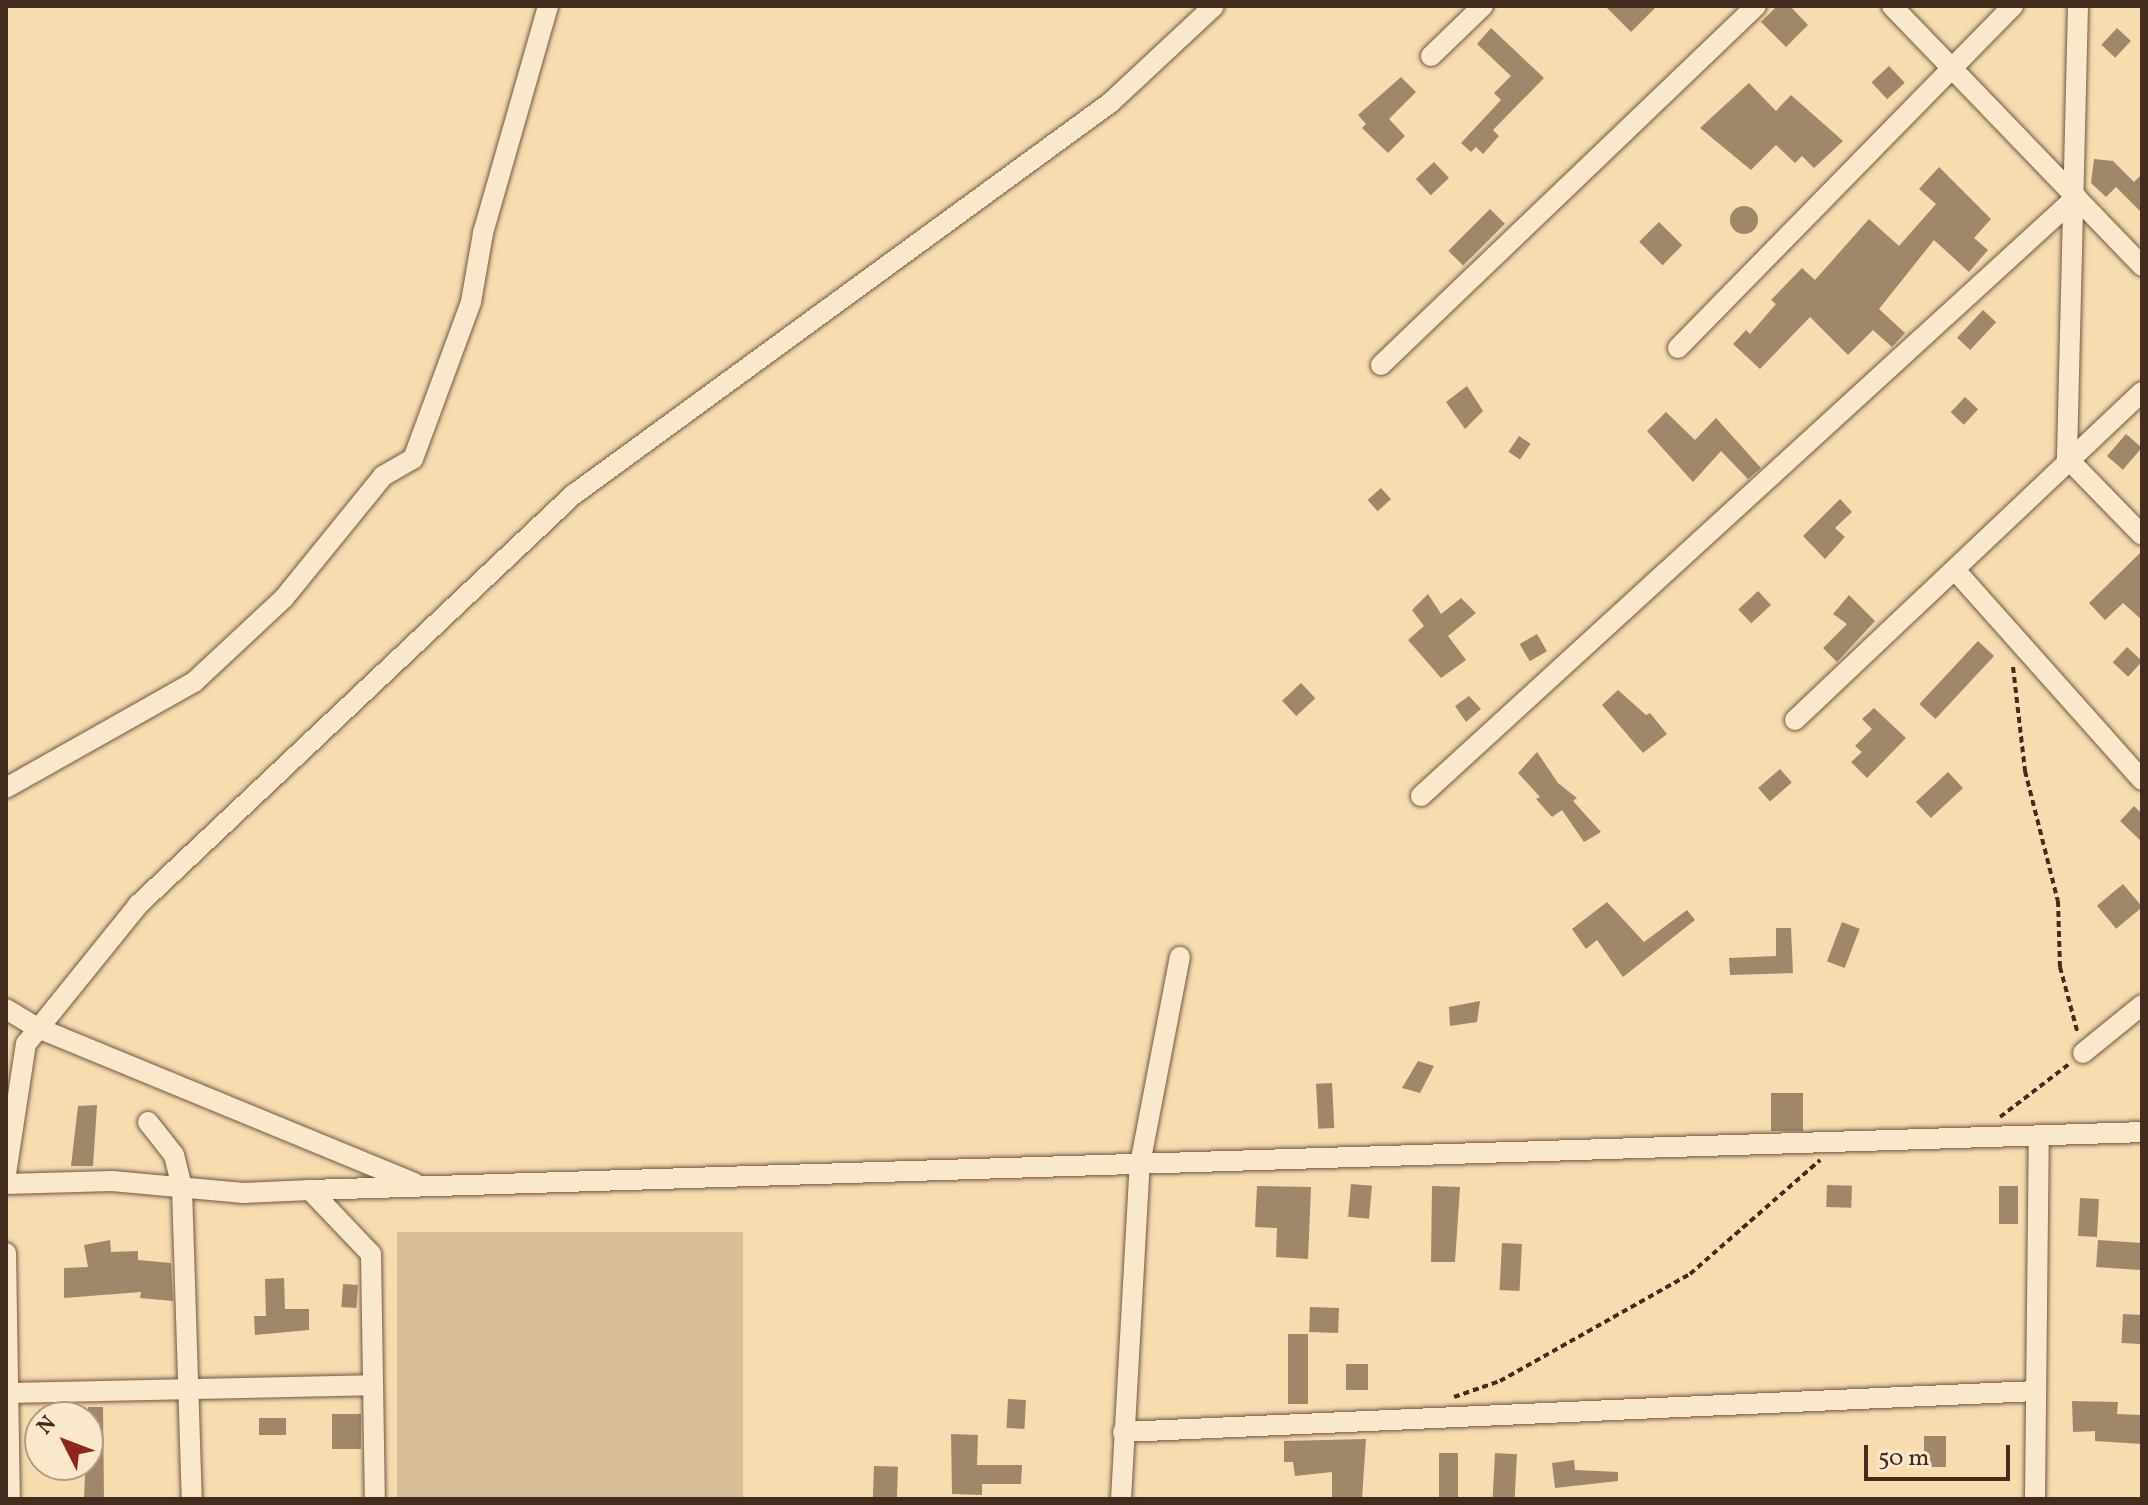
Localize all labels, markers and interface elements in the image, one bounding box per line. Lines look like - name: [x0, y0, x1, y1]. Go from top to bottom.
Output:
- north arrow: [24, 1401, 104, 1481]
- text: N: [30, 1410, 64, 1442]
- scale bar: [1868, 1429, 2014, 1479]
- text: 50 m: [1878, 1442, 1930, 1476]

